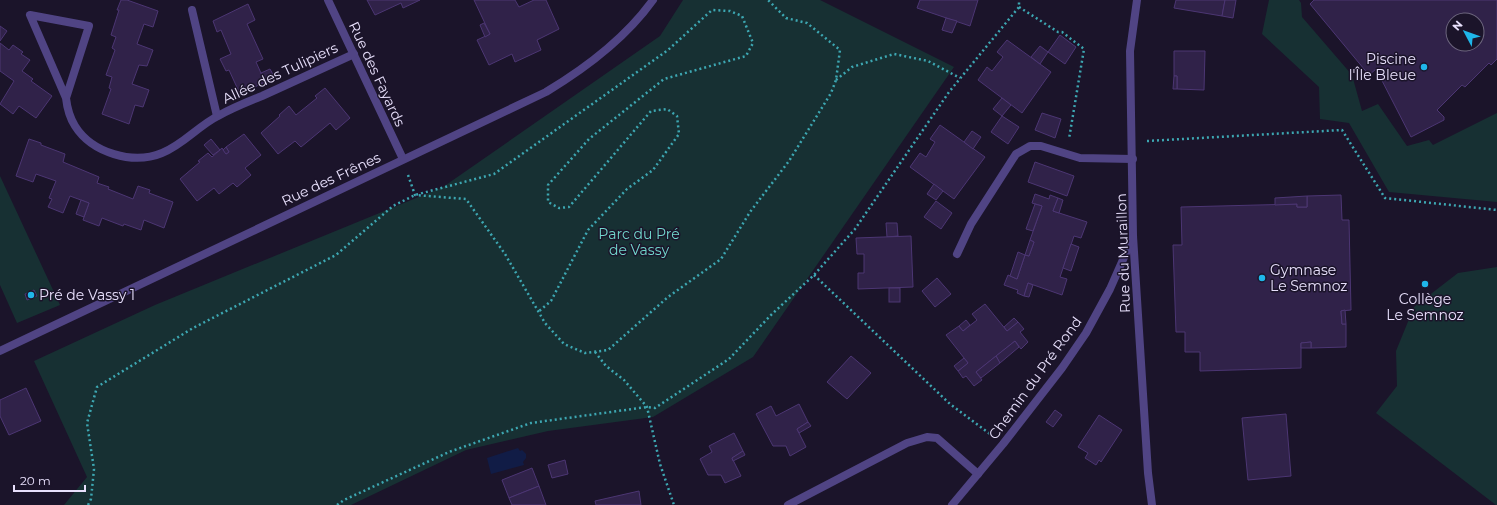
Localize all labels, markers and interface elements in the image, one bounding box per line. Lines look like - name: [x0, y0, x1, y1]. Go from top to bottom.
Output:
- north arrow: [1445, 12, 1485, 52]
- text: N: [1449, 17, 1466, 33]
- street label: Rue des Fayards: [345, 19, 409, 130]
- street label: Allée des Tulipiers: [219, 38, 341, 108]
- place label: Piscine l'Île Bleue: [1349, 50, 1416, 84]
- marker: Piscine l'Île Bleue: [1419, 62, 1429, 72]
- street label: Rue des Frênes: [278, 148, 384, 210]
- street label: Rue du Muraillon: [1112, 193, 1134, 313]
- park label: Parc du Pré de Vassy: [598, 225, 680, 259]
- place label: Gymnase Le Semnoz: [1270, 261, 1347, 295]
- marker: Gymnase Le Semnoz: [1257, 273, 1267, 283]
- marker: Collège Le Semnoz: [1420, 279, 1430, 289]
- place label: Pré de Vassy 1: [39, 286, 135, 304]
- marker: Pré de Vassy 1: [26, 290, 36, 300]
- place label: Collège Le Semnoz: [1386, 290, 1464, 324]
- street label: Chemin du Pré Rond: [984, 313, 1086, 443]
- scale bar: [14, 467, 85, 493]
- text: 20 m: [20, 473, 51, 488]

